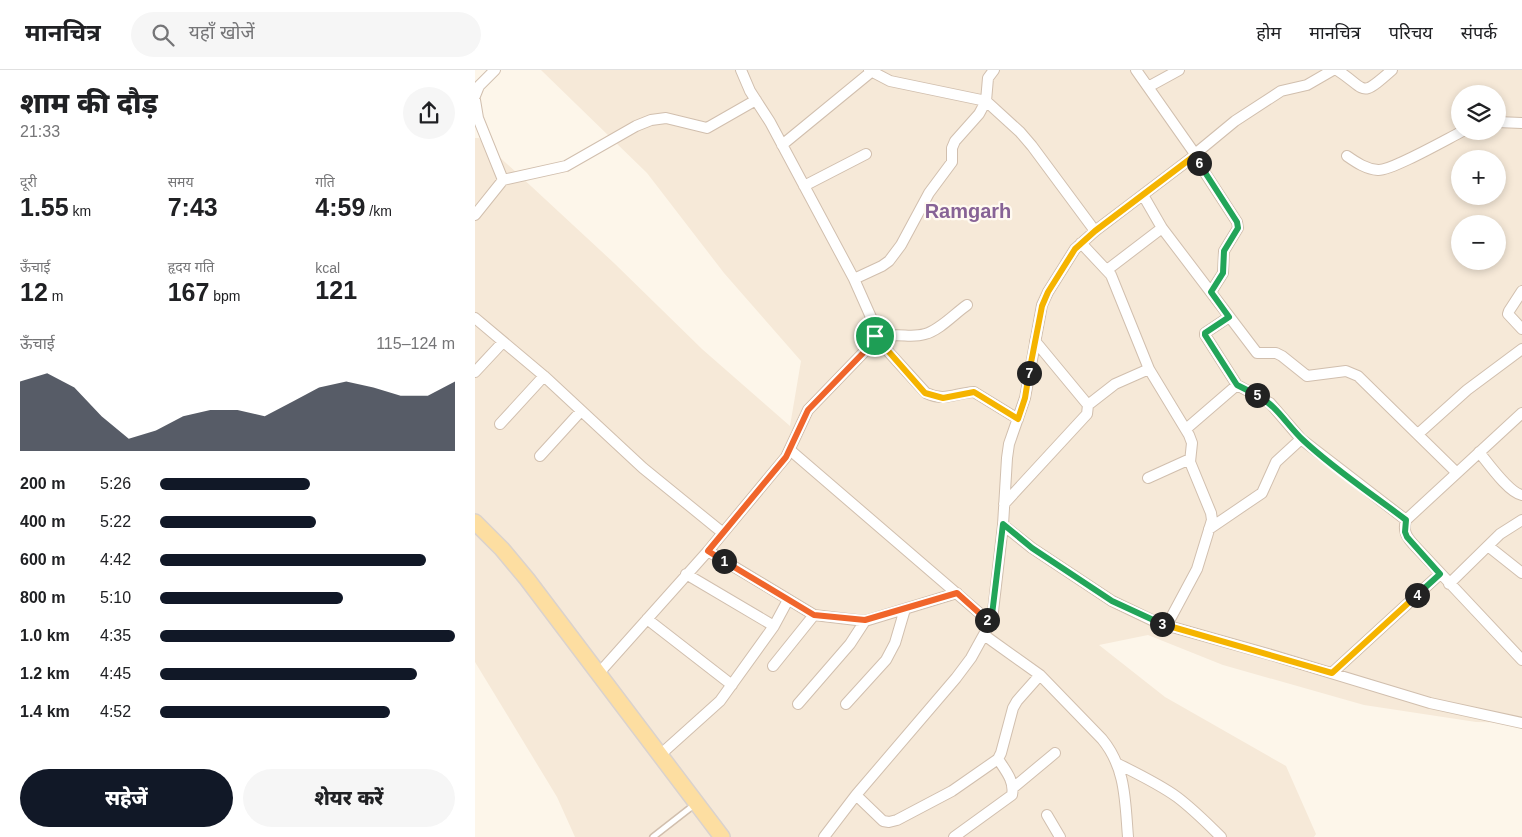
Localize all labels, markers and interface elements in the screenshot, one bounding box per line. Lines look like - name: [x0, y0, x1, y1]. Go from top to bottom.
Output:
- search box: [131, 12, 481, 57]
- text: मानचित्र: [25, 19, 101, 46]
- icon: search: [149, 21, 177, 49]
- text: यहाँ खोजें: [189, 22, 255, 43]
- text: होम: [1256, 23, 1281, 43]
- text: मानचित्र: [1309, 23, 1361, 43]
- text: परिचय: [1389, 23, 1433, 43]
- text: संपर्क: [1461, 23, 1497, 43]
- map controls: [1451, 85, 1506, 270]
- button: layers: [1451, 85, 1506, 140]
- button: share: [403, 87, 455, 139]
- text: शाम की दौड़: [20, 88, 158, 119]
- text: 21:33: [20, 123, 60, 140]
- pin: 6: [1187, 150, 1211, 176]
- button: +: [1451, 150, 1506, 205]
- text: 6: [1196, 155, 1203, 171]
- text: दूरी: [20, 174, 37, 190]
- text: समय: [168, 174, 194, 190]
- text: गति: [315, 174, 335, 190]
- text: 1.55: [20, 193, 69, 221]
- text: 7:43: [168, 193, 218, 221]
- text: 4:59: [315, 193, 365, 221]
- district label: Ramgarh: [925, 200, 1011, 222]
- text: km: [69, 203, 91, 219]
- text: /km: [365, 203, 392, 219]
- button: −: [1451, 215, 1506, 270]
- text: ऊँचाई: [20, 259, 50, 275]
- text: हृदय गति: [168, 259, 214, 275]
- text: kcal: [315, 260, 340, 276]
- text: 121: [315, 276, 357, 304]
- text: 12: [20, 278, 48, 306]
- text: 167: [168, 278, 209, 306]
- text: m: [48, 288, 63, 304]
- text: bpm: [209, 288, 241, 304]
- pin: [854, 315, 896, 357]
- icon: arrive: [861, 322, 889, 350]
- text: ऊँचाई: [20, 335, 55, 352]
- text: 115–124 m: [376, 335, 455, 352]
- pin: 7: [1017, 360, 1041, 386]
- text: 7: [1026, 365, 1033, 381]
- pin: 5: [1245, 382, 1269, 408]
- text: 5: [1254, 387, 1261, 403]
- text: 200 m: [20, 475, 65, 492]
- text: 5:26: [100, 475, 131, 492]
- text: 400 m: [20, 513, 65, 530]
- text: 5:22: [100, 513, 131, 530]
- pin: 1: [711, 548, 737, 574]
- text: 600 m: [20, 551, 65, 568]
- text: 4:42: [100, 551, 131, 568]
- text: 1: [721, 553, 728, 569]
- pin: 4: [1405, 582, 1429, 608]
- text: 4: [1414, 587, 1421, 603]
- text: 800 m: [20, 589, 65, 606]
- text: 5:10: [100, 589, 131, 606]
- pin: 2: [975, 608, 999, 632]
- text: 2: [984, 612, 991, 628]
- pin: 3: [1149, 612, 1175, 636]
- text: 3: [1159, 616, 1166, 632]
- text: 1.0 km: [20, 627, 70, 644]
- text: 4:35: [100, 627, 131, 644]
- text: 1.2 km: [20, 665, 70, 682]
- text: 4:45: [100, 665, 131, 682]
- text: 1.4 km: [20, 703, 70, 720]
- text: 4:52: [100, 703, 131, 720]
- button: सहेजें: [20, 769, 233, 827]
- button: शेयर करें: [243, 769, 455, 827]

